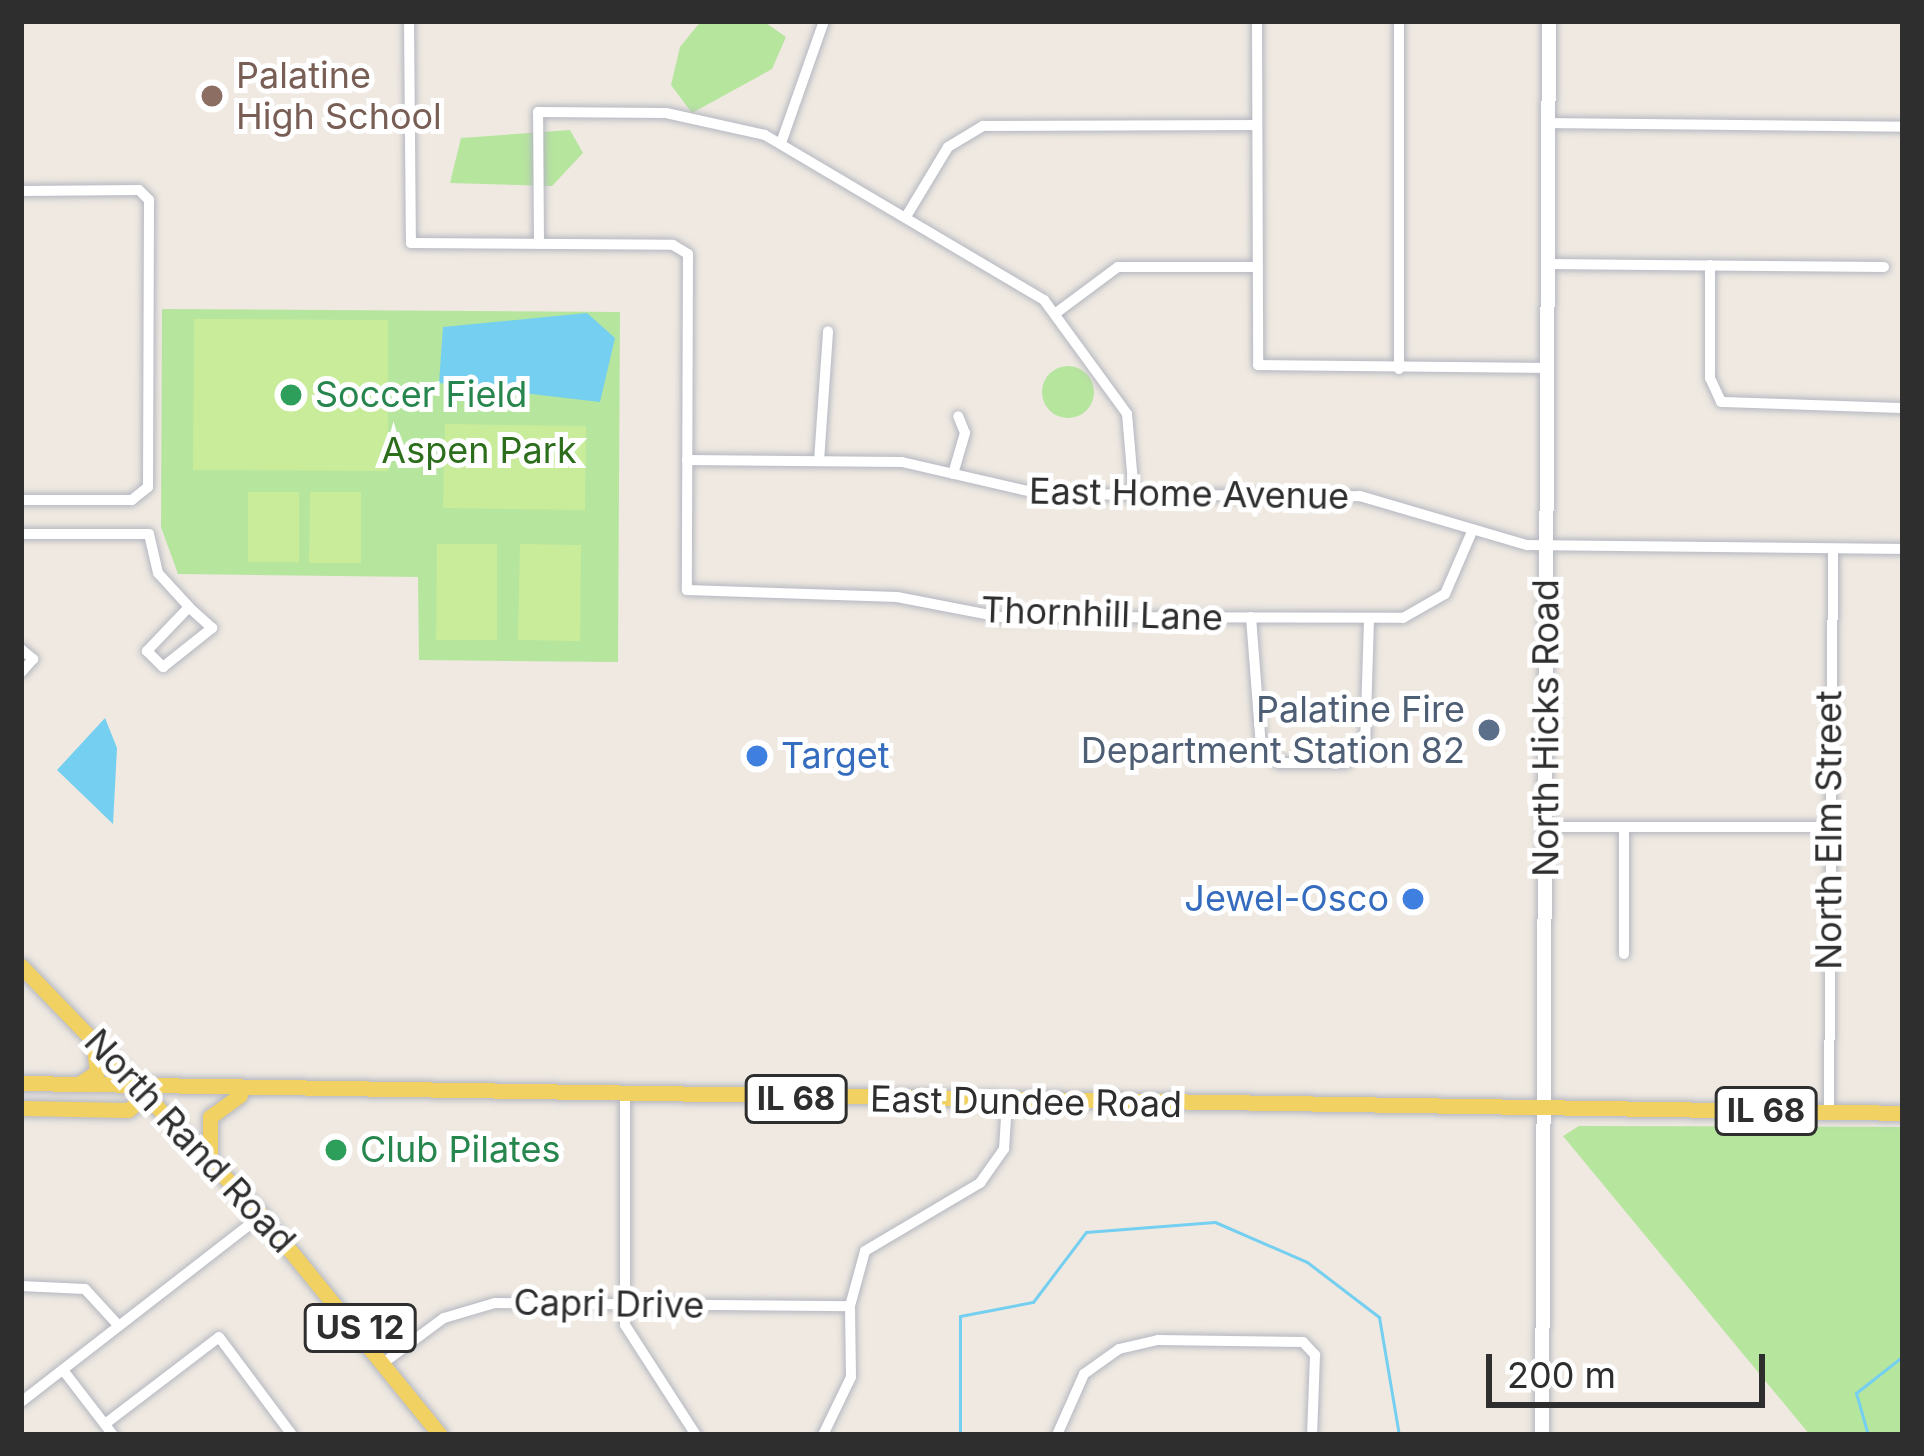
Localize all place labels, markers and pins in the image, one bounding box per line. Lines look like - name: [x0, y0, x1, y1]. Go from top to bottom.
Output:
- place label: Palatine High School: [236, 53, 442, 138]
- marker: Palatine High School: [199, 83, 225, 109]
- place label: Soccer Field: [315, 373, 527, 417]
- marker: Soccer Field: [278, 382, 304, 408]
- place label: Palatine Fire Department Station 82: [1081, 687, 1465, 772]
- marker: Palatine Fire Department Station 82: [1476, 717, 1502, 743]
- place label: Target: [781, 734, 890, 778]
- marker: Target: [744, 743, 770, 769]
- place label: Jewel-Osco: [1184, 877, 1389, 921]
- marker: Jewel-Osco: [1400, 886, 1426, 912]
- place label: Club Pilates: [360, 1128, 561, 1172]
- marker: Club Pilates: [323, 1137, 349, 1163]

